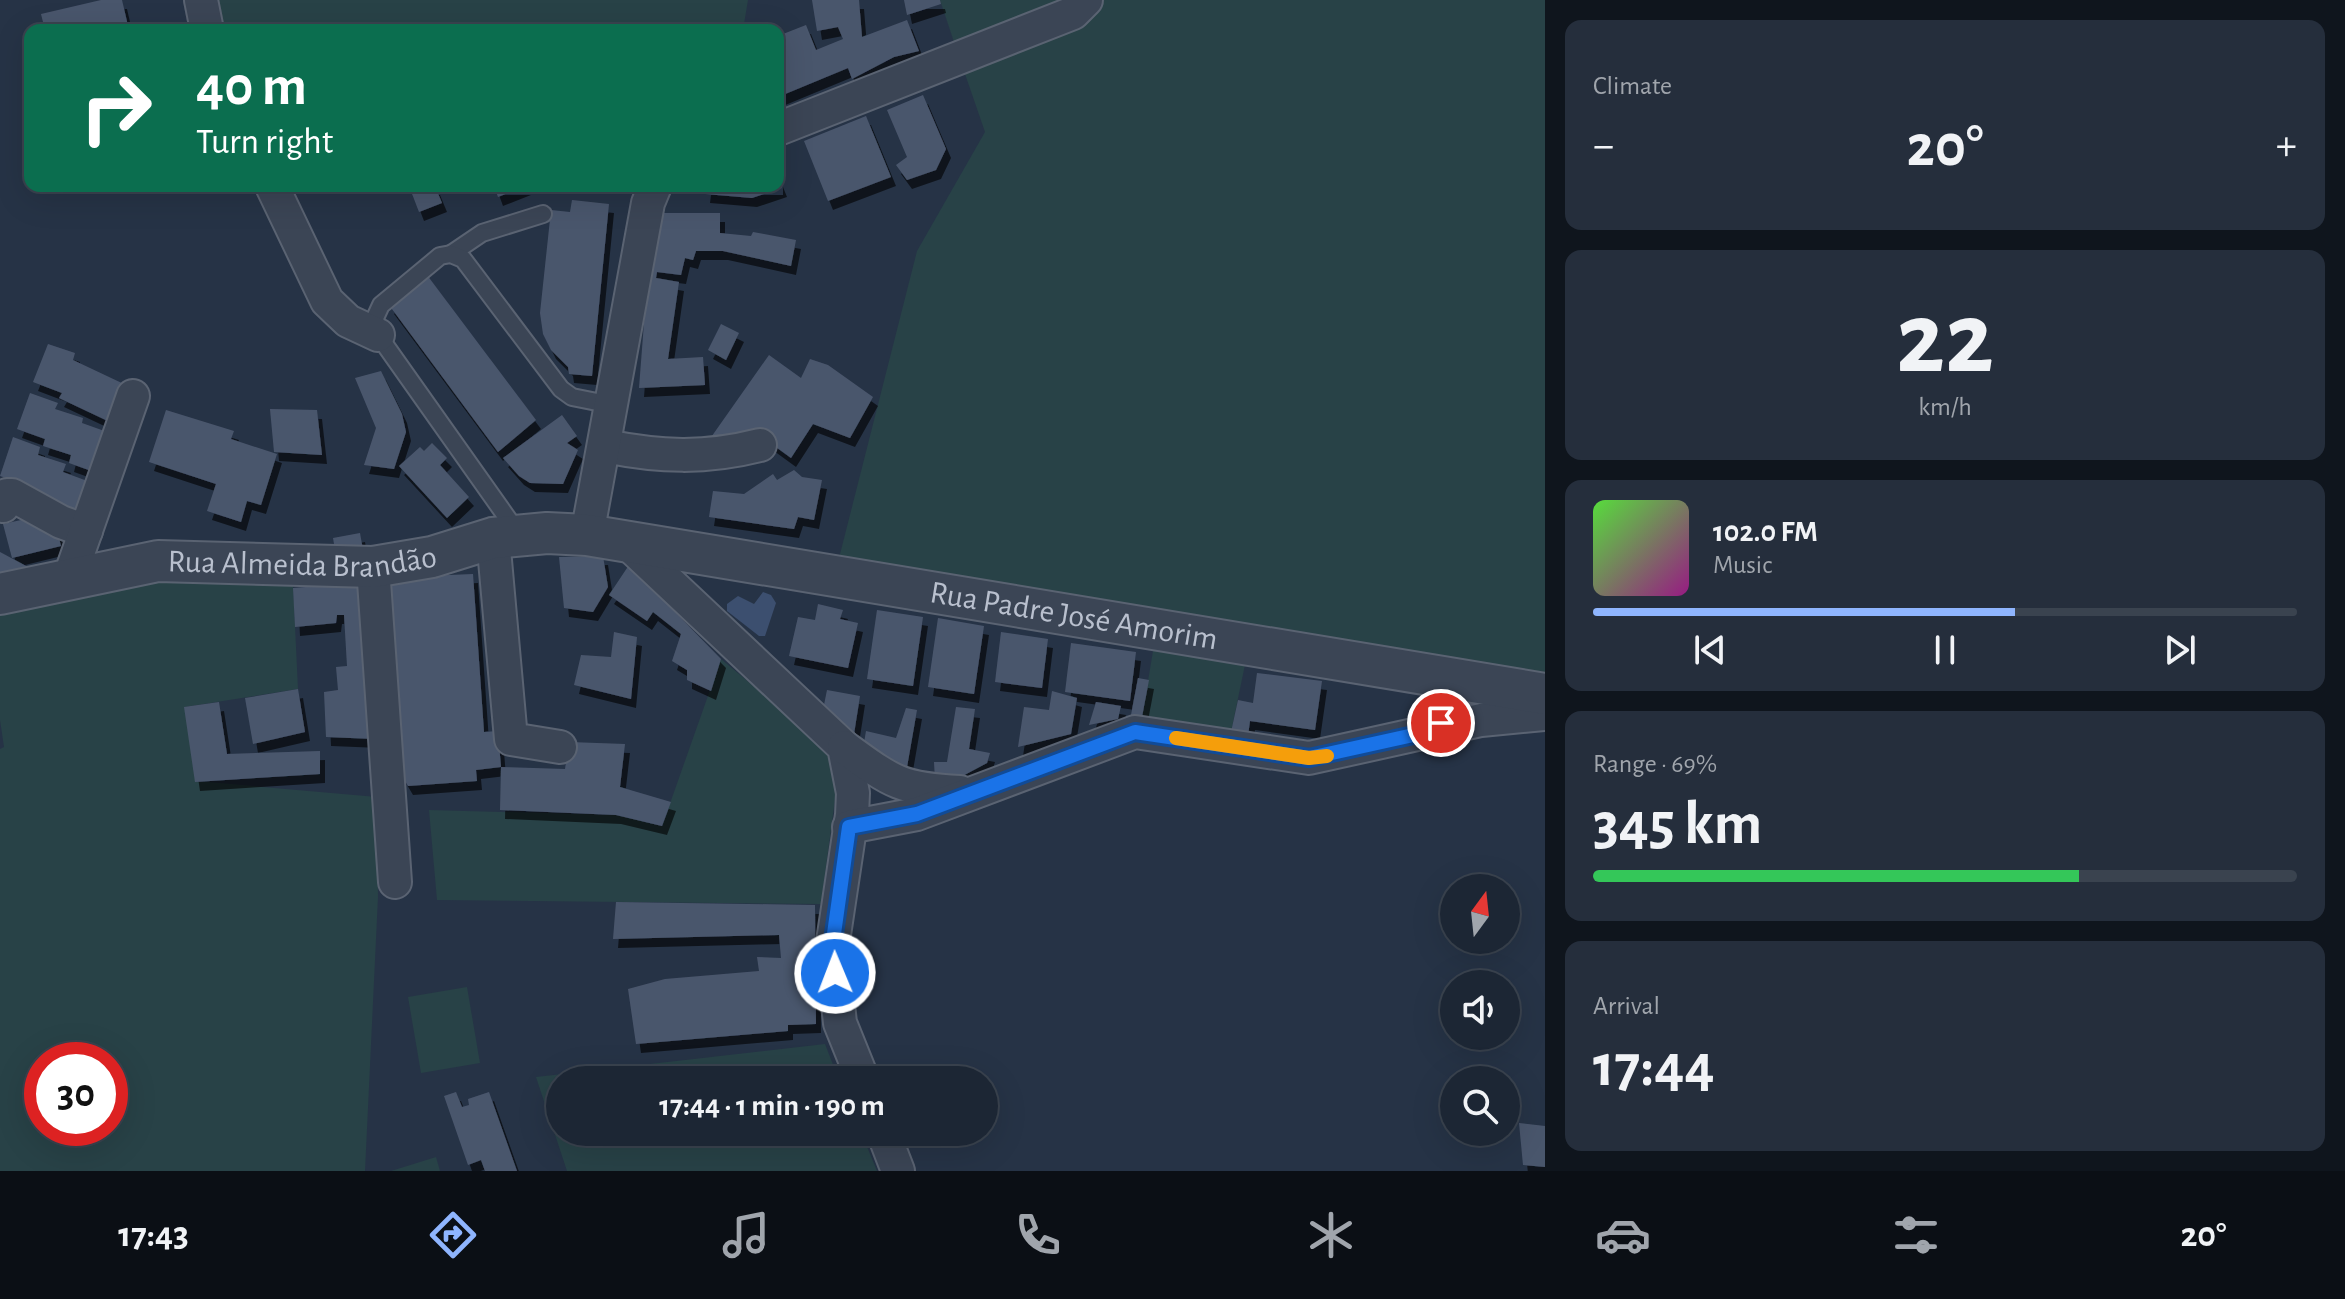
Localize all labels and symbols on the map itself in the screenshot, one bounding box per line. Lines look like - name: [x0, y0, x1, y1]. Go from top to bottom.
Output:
- street label: Rua Almeida Brandão: [167, 540, 439, 583]
- street label: Rua Padre José Amorim: [928, 576, 1220, 655]
- pin: [1407, 689, 1475, 757]
- north arrow: [1440, 874, 1520, 954]
- position arrow: [793, 931, 877, 1015]
- speed limit sign: 30: [24, 1042, 128, 1146]

